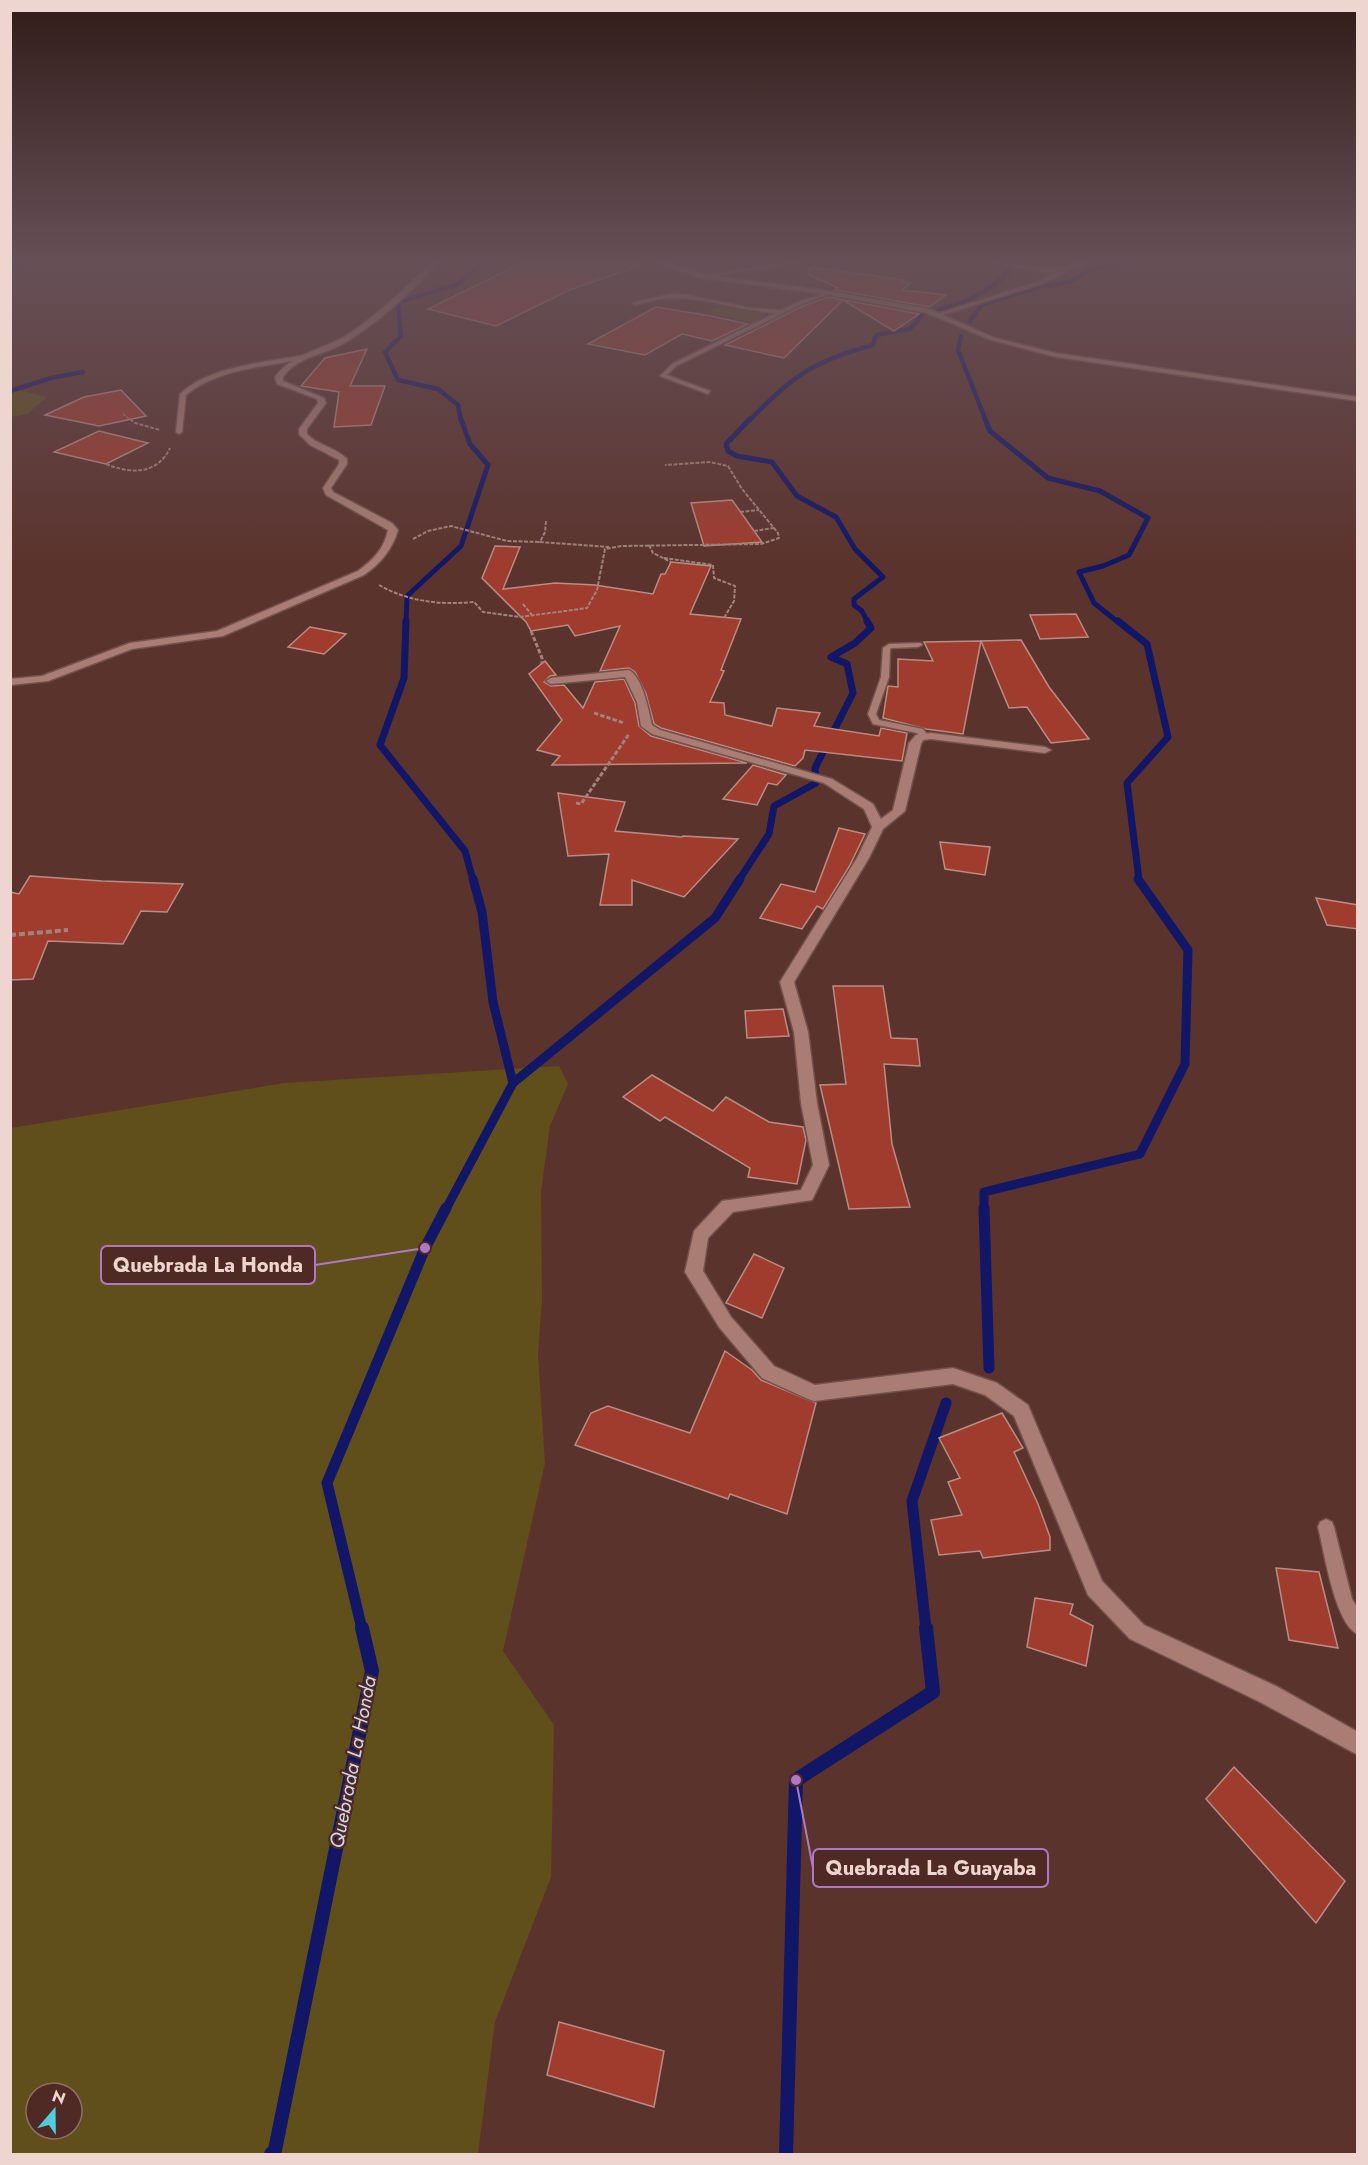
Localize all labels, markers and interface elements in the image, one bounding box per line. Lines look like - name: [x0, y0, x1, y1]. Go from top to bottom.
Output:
- callout: Quebrada La Honda: [101, 1246, 315, 1284]
- text: Quebrada La Honda: [113, 1251, 303, 1280]
- water label: Quebrada La Honda: [322, 1673, 384, 1851]
- callout: Quebrada La Guayaba: [813, 1849, 1048, 1887]
- text: Quebrada La Guayaba: [826, 1854, 1036, 1883]
- north arrow: [24, 2081, 84, 2141]
- text: N: [49, 2084, 69, 2110]

